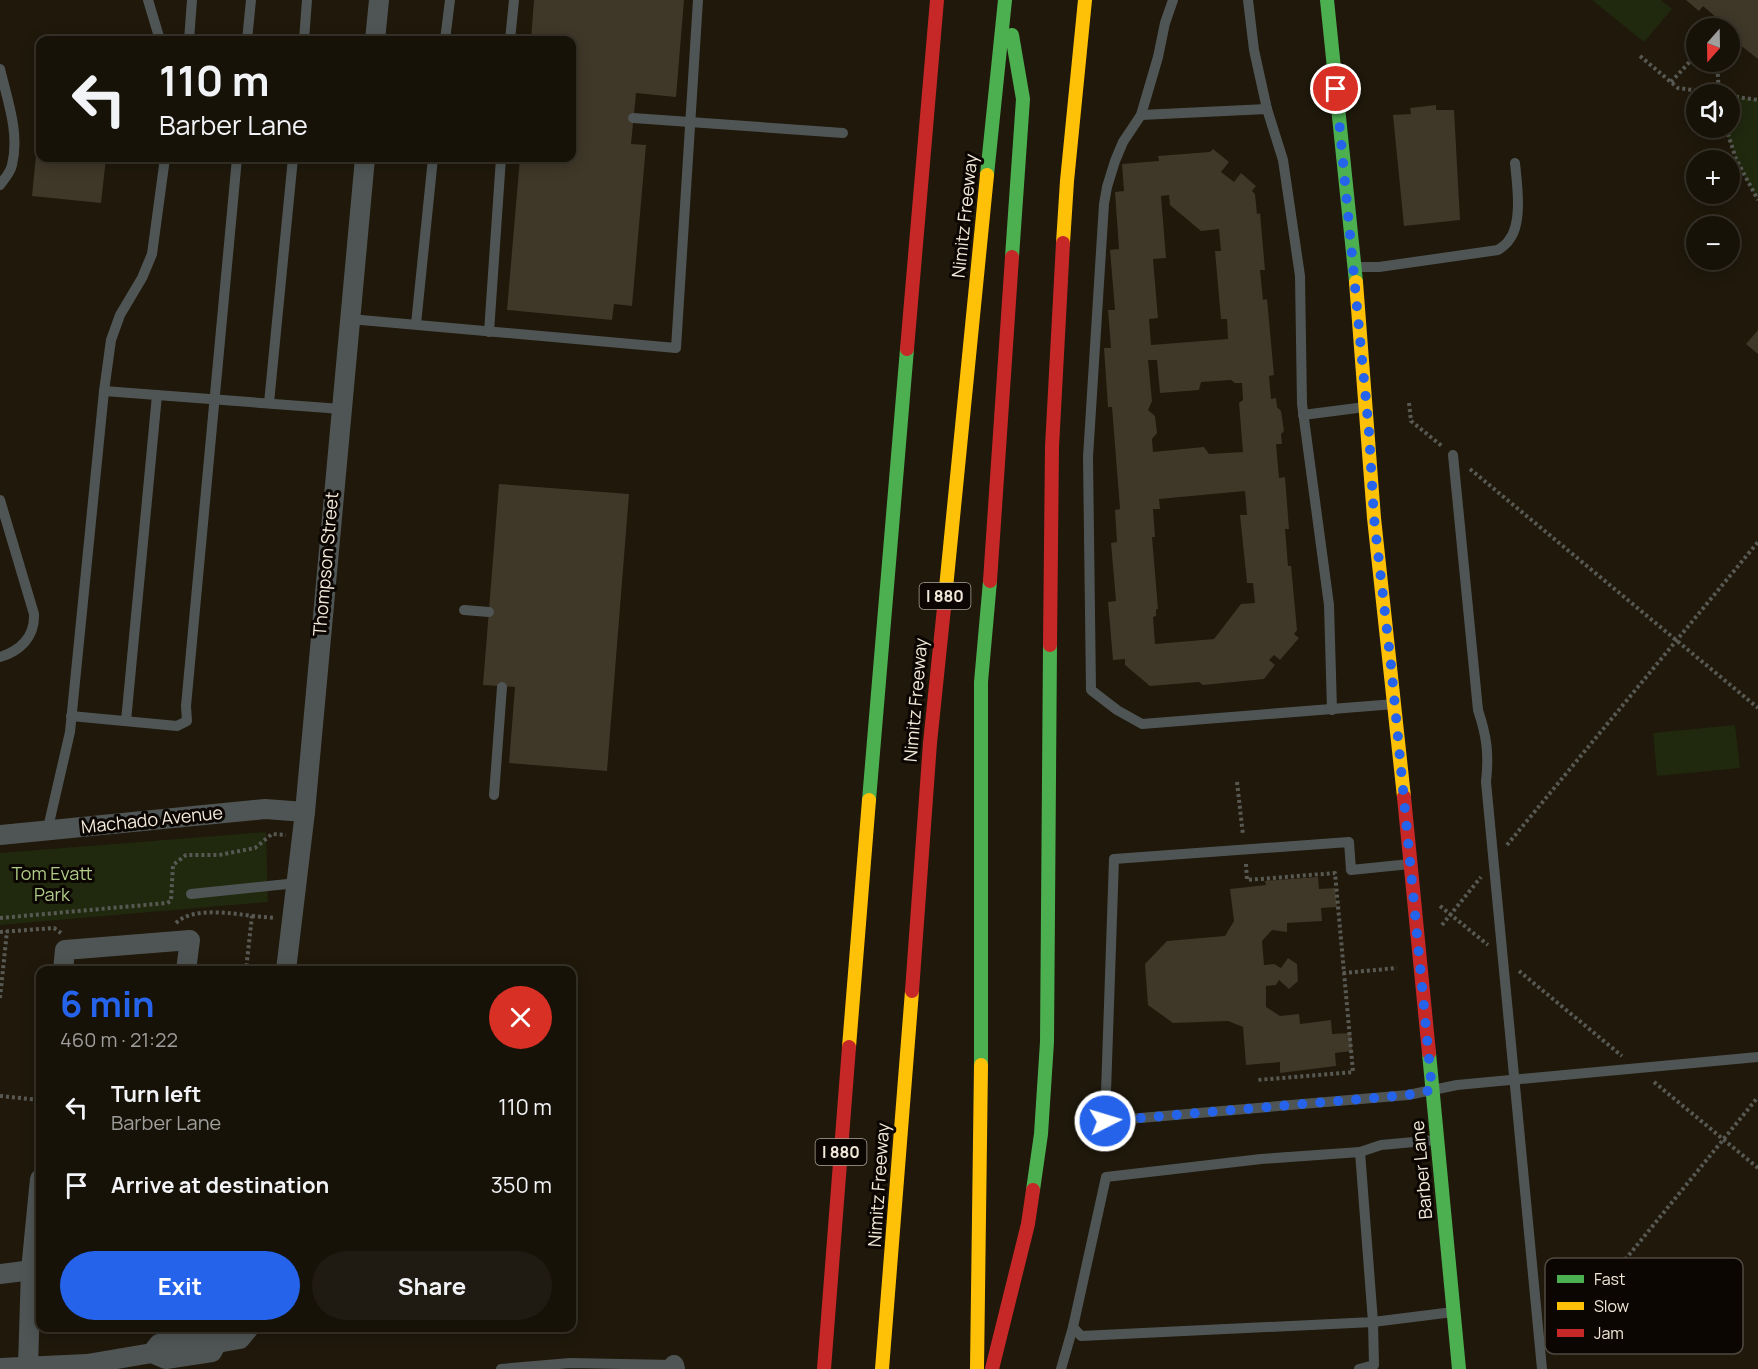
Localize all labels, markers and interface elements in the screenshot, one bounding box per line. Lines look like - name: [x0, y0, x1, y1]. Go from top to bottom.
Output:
- north arrow: [1686, 18, 1740, 72]
- map controls: [1686, 18, 1740, 270]
- text: 110 m: [159, 51, 270, 109]
- icon: left: [60, 60, 138, 138]
- pin: [1310, 63, 1361, 114]
- icon: arrive: [1319, 72, 1352, 105]
- button: sound: [1686, 84, 1740, 138]
- text: Barber Lane: [159, 106, 308, 143]
- button: +: [1686, 150, 1740, 204]
- street label: Nimitz Freeway: [946, 152, 983, 279]
- button: −: [1686, 216, 1740, 270]
- street label: Thompson Street: [307, 491, 343, 637]
- road number: I 880: [920, 583, 970, 609]
- street label: Nimitz Freeway: [898, 636, 932, 763]
- street label: Machado Avenue: [80, 800, 224, 838]
- park label: Tom Evatt Park: [11, 861, 93, 906]
- text: 6 min: [60, 979, 155, 1028]
- button: close: [489, 986, 552, 1049]
- text: 460 m · 21:22: [60, 1026, 178, 1053]
- text: Turn left: [111, 1079, 201, 1109]
- position arrow: [1073, 1089, 1137, 1153]
- icon: left: [60, 1091, 93, 1124]
- text: 110 m: [498, 1092, 552, 1122]
- text: Barber Lane: [111, 1109, 221, 1136]
- street label: Barber Lane: [1405, 1120, 1437, 1221]
- street label: Nimitz Freeway: [862, 1121, 894, 1248]
- road number: I 880: [816, 1139, 866, 1165]
- icon: arrive: [60, 1169, 93, 1202]
- text: Arrive at destination: [111, 1170, 329, 1200]
- text: 350 m: [491, 1170, 552, 1200]
- button: Exit: [60, 1251, 300, 1320]
- button: Share: [312, 1251, 552, 1320]
- legend: [1545, 1258, 1743, 1354]
- text: Fast: [1594, 1268, 1625, 1290]
- text: Slow: [1594, 1295, 1629, 1317]
- text: Jam: [1594, 1322, 1624, 1344]

